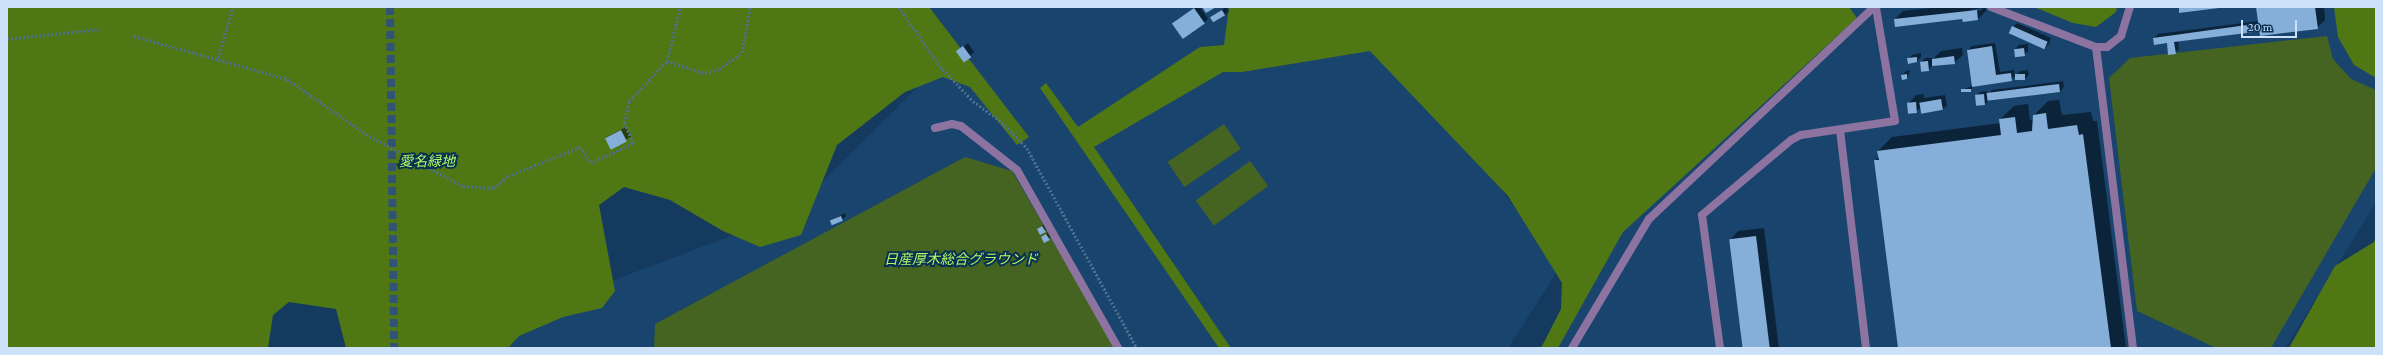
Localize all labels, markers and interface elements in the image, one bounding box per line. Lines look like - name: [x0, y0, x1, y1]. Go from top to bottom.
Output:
- scale bar: [2243, 12, 2299, 38]
- text: 20 m: [2248, 20, 2272, 34]
- park label: 愛名緑地: [399, 153, 455, 169]
- park label: 日産厚木総合グラウンド: [884, 251, 1038, 267]

